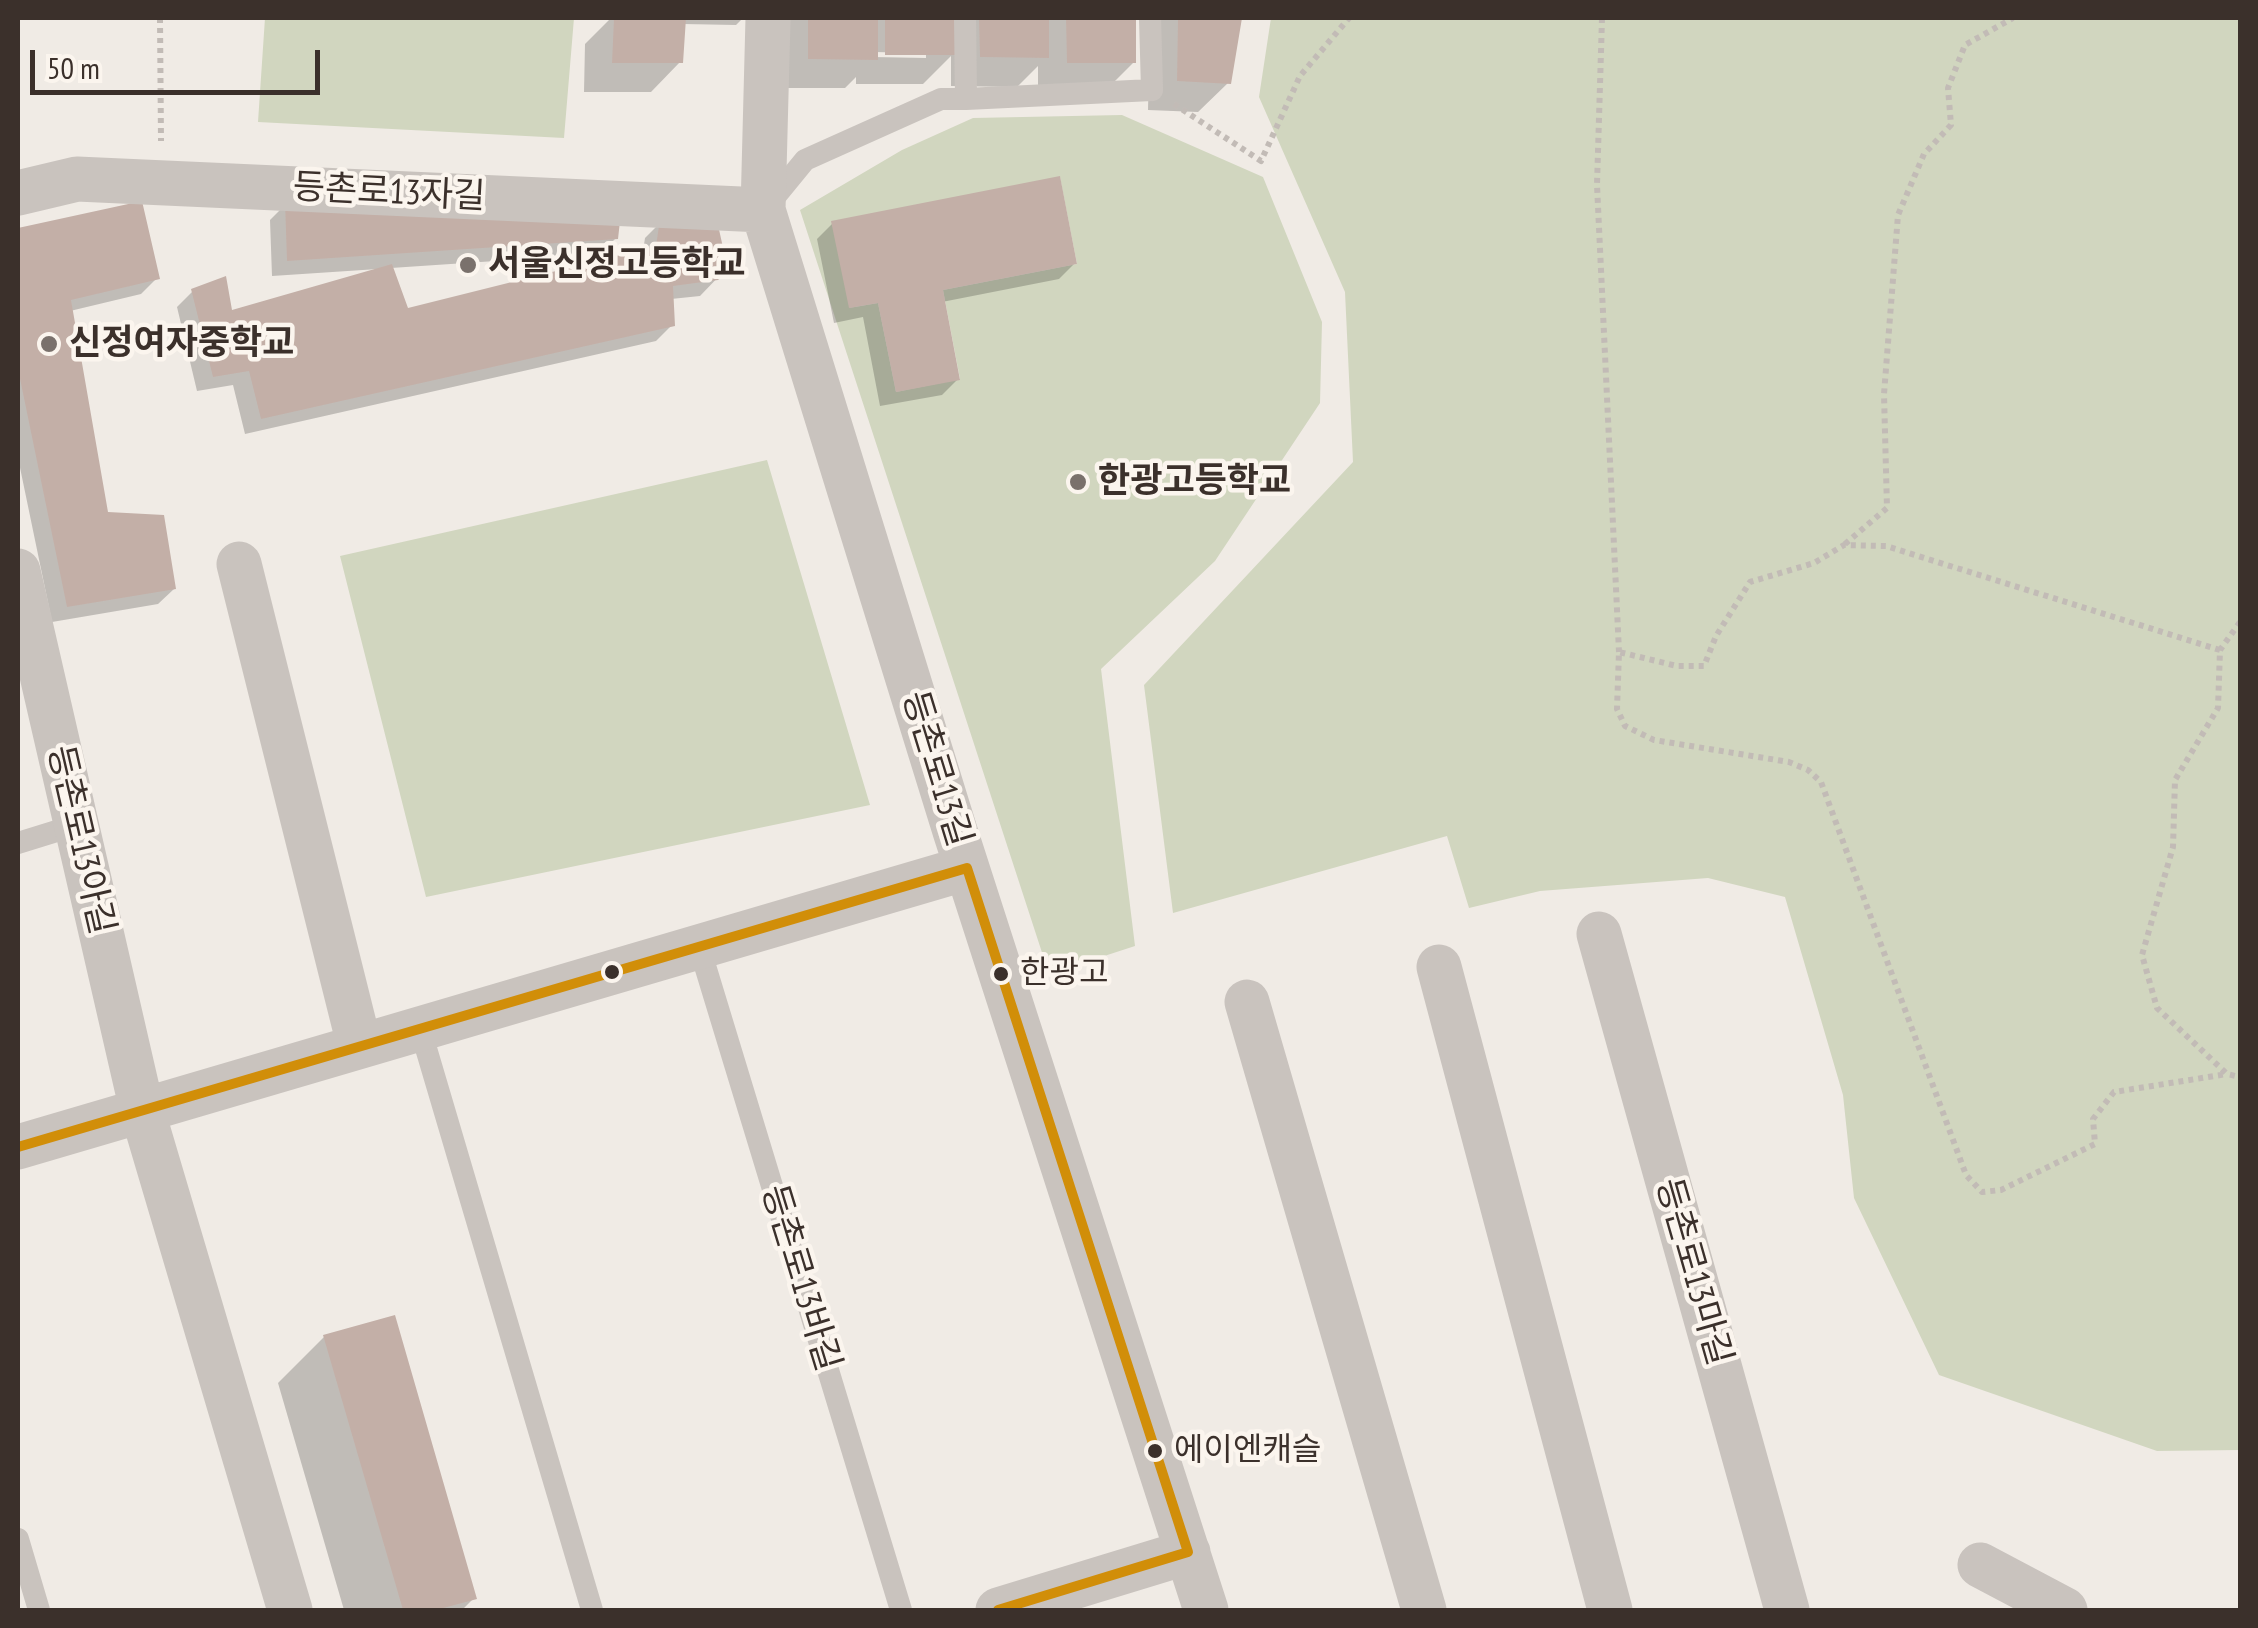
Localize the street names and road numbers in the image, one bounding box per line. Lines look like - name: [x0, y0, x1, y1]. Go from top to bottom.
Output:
- street label: 등촌로13자길: [292, 167, 486, 219]
- street label: 등촌로13길: [892, 686, 980, 852]
- street label: 등촌로13아길: [38, 741, 122, 939]
- street label: 등촌로13마길: [1646, 1174, 1740, 1370]
- street label: 등촌로13바길: [752, 1180, 848, 1376]

